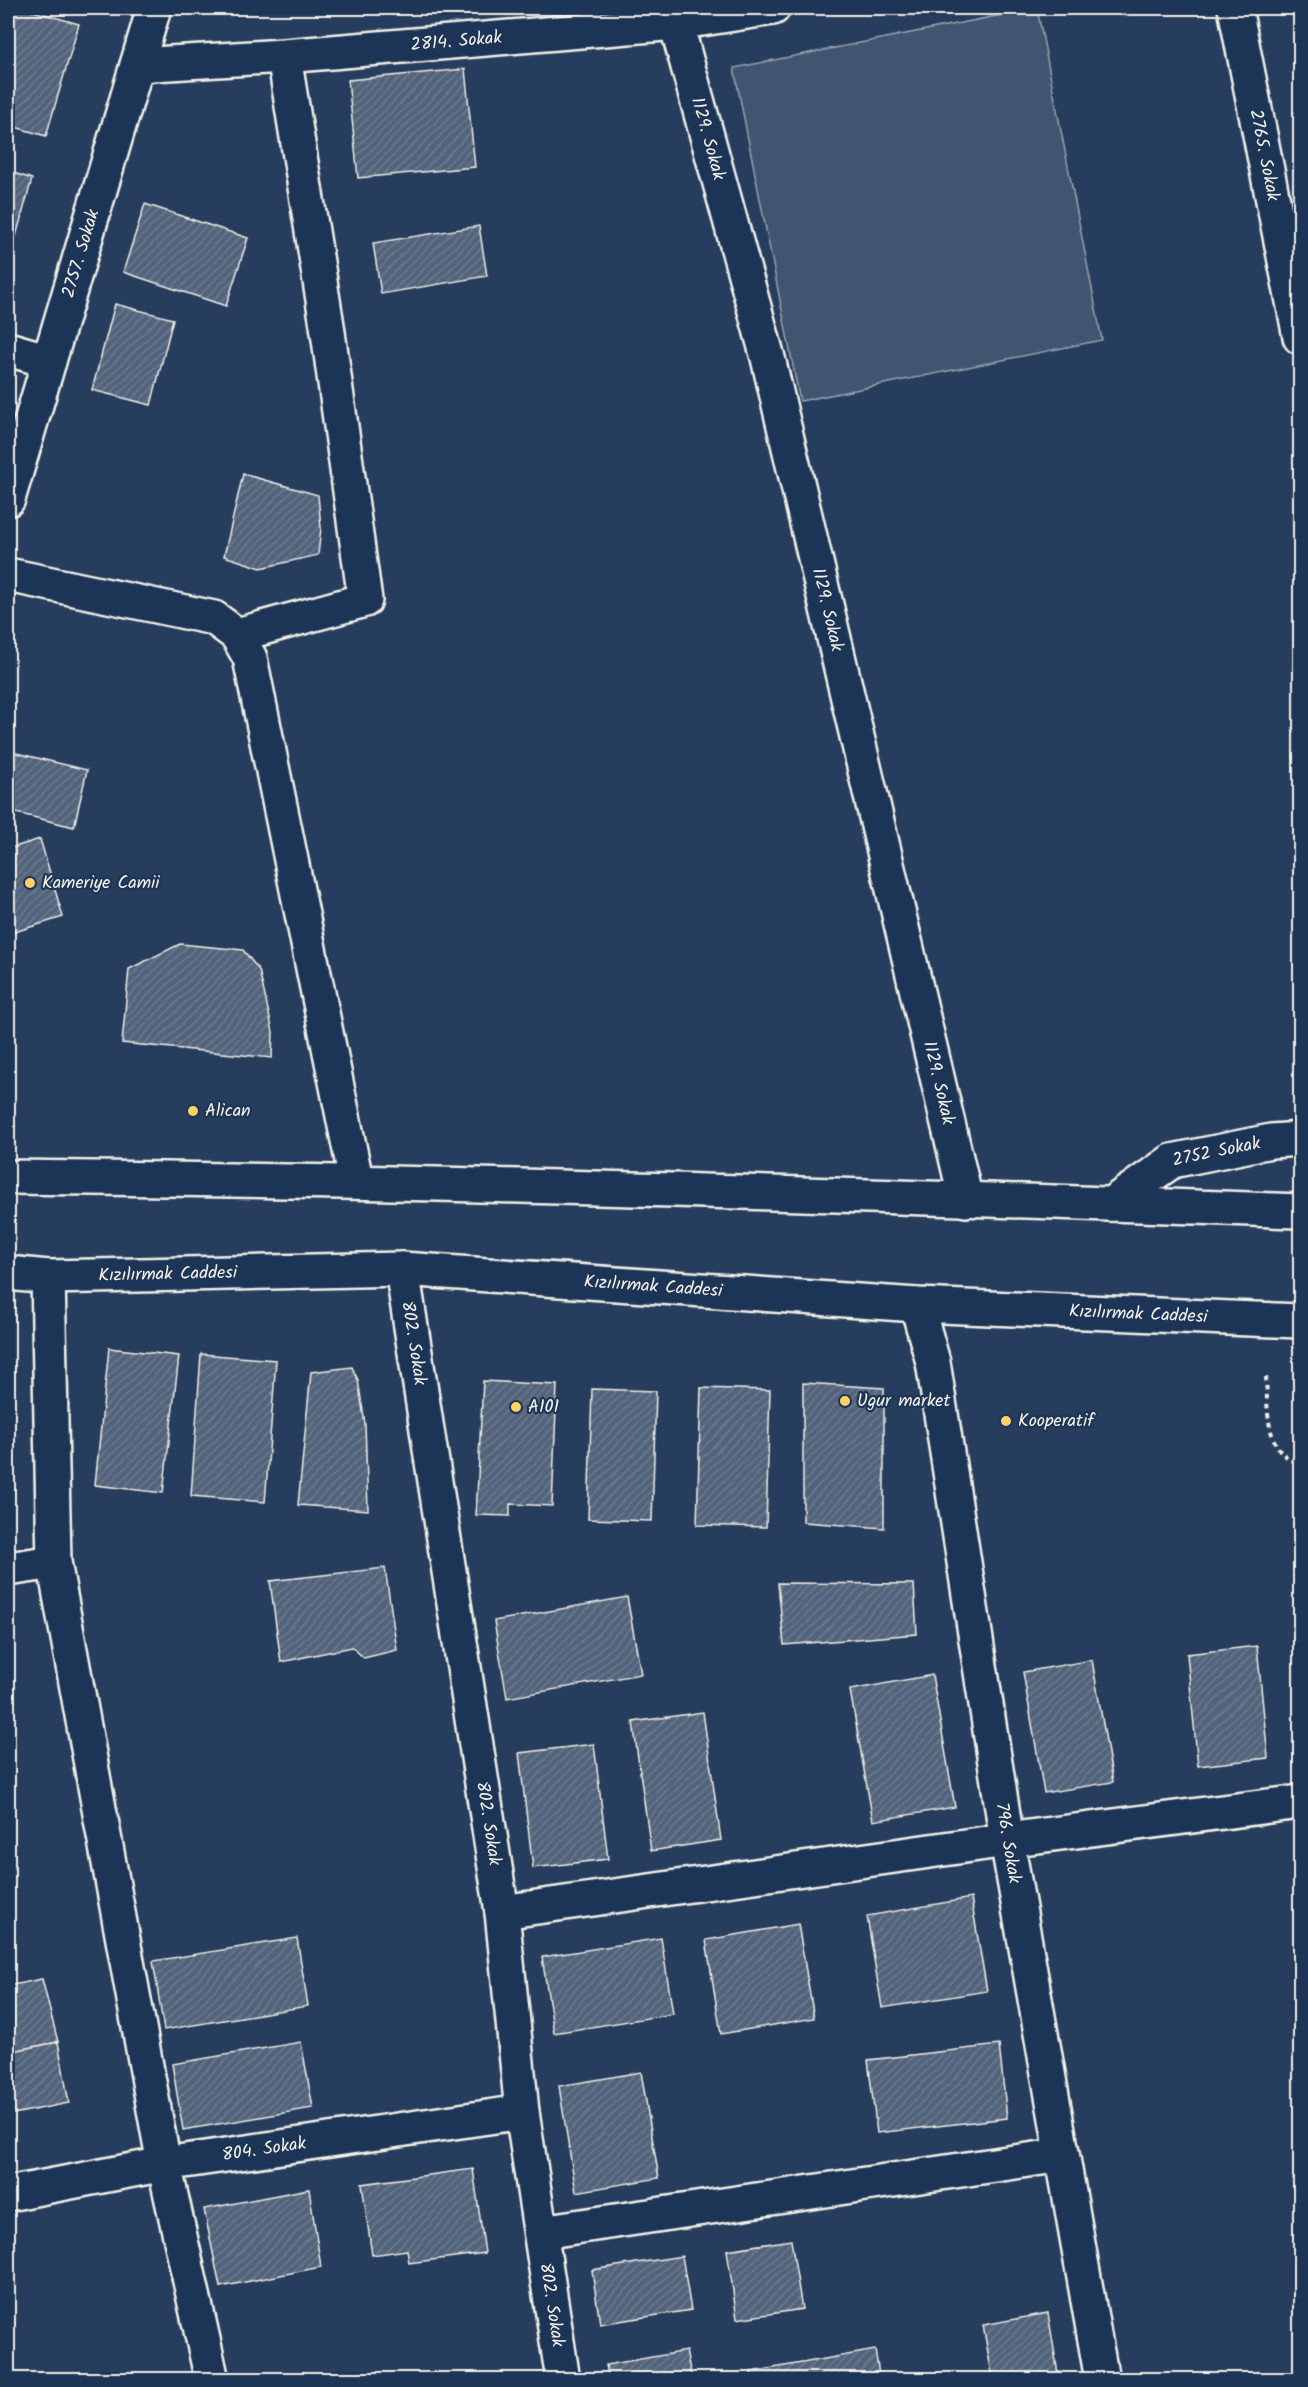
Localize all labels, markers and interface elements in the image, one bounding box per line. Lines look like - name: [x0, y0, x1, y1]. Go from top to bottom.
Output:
- street label: 2814. Sokak: [409, 23, 503, 60]
- street label: 1129. Sokak: [683, 94, 733, 184]
- street label: 2765. Sokak: [1241, 107, 1287, 204]
- street label: 2757. Sokak: [54, 205, 108, 302]
- street label: 1129. Sokak: [803, 565, 851, 655]
- place label: Kameriye Camii: [42, 869, 160, 898]
- marker: Kameriye Camii: [23, 876, 37, 890]
- street label: 1129. Sokak: [915, 1038, 962, 1128]
- place label: Alican: [205, 1097, 251, 1126]
- marker: Alican: [186, 1104, 200, 1118]
- street label: 2752 Sokak: [1170, 1129, 1264, 1175]
- street label: Kızılırmak Caddesi: [98, 1258, 238, 1290]
- street label: Kızılırmak Caddesi: [583, 1267, 724, 1306]
- street label: Kızılırmak Caddesi: [1068, 1297, 1209, 1332]
- street label: 802. Sokak: [393, 1299, 434, 1388]
- place label: Ugur market: [857, 1387, 951, 1416]
- place label: A101: [528, 1393, 559, 1422]
- marker: Ugur market: [838, 1394, 852, 1408]
- marker: A101: [509, 1400, 523, 1414]
- place label: Kooperatif: [1018, 1407, 1096, 1436]
- marker: Kooperatif: [999, 1414, 1013, 1428]
- street label: 802. Sokak: [467, 1779, 509, 1868]
- street label: 796. Sokak: [987, 1800, 1029, 1886]
- street label: 804. Sokak: [220, 2129, 308, 2170]
- street label: 802. Sokak: [531, 2261, 572, 2350]

